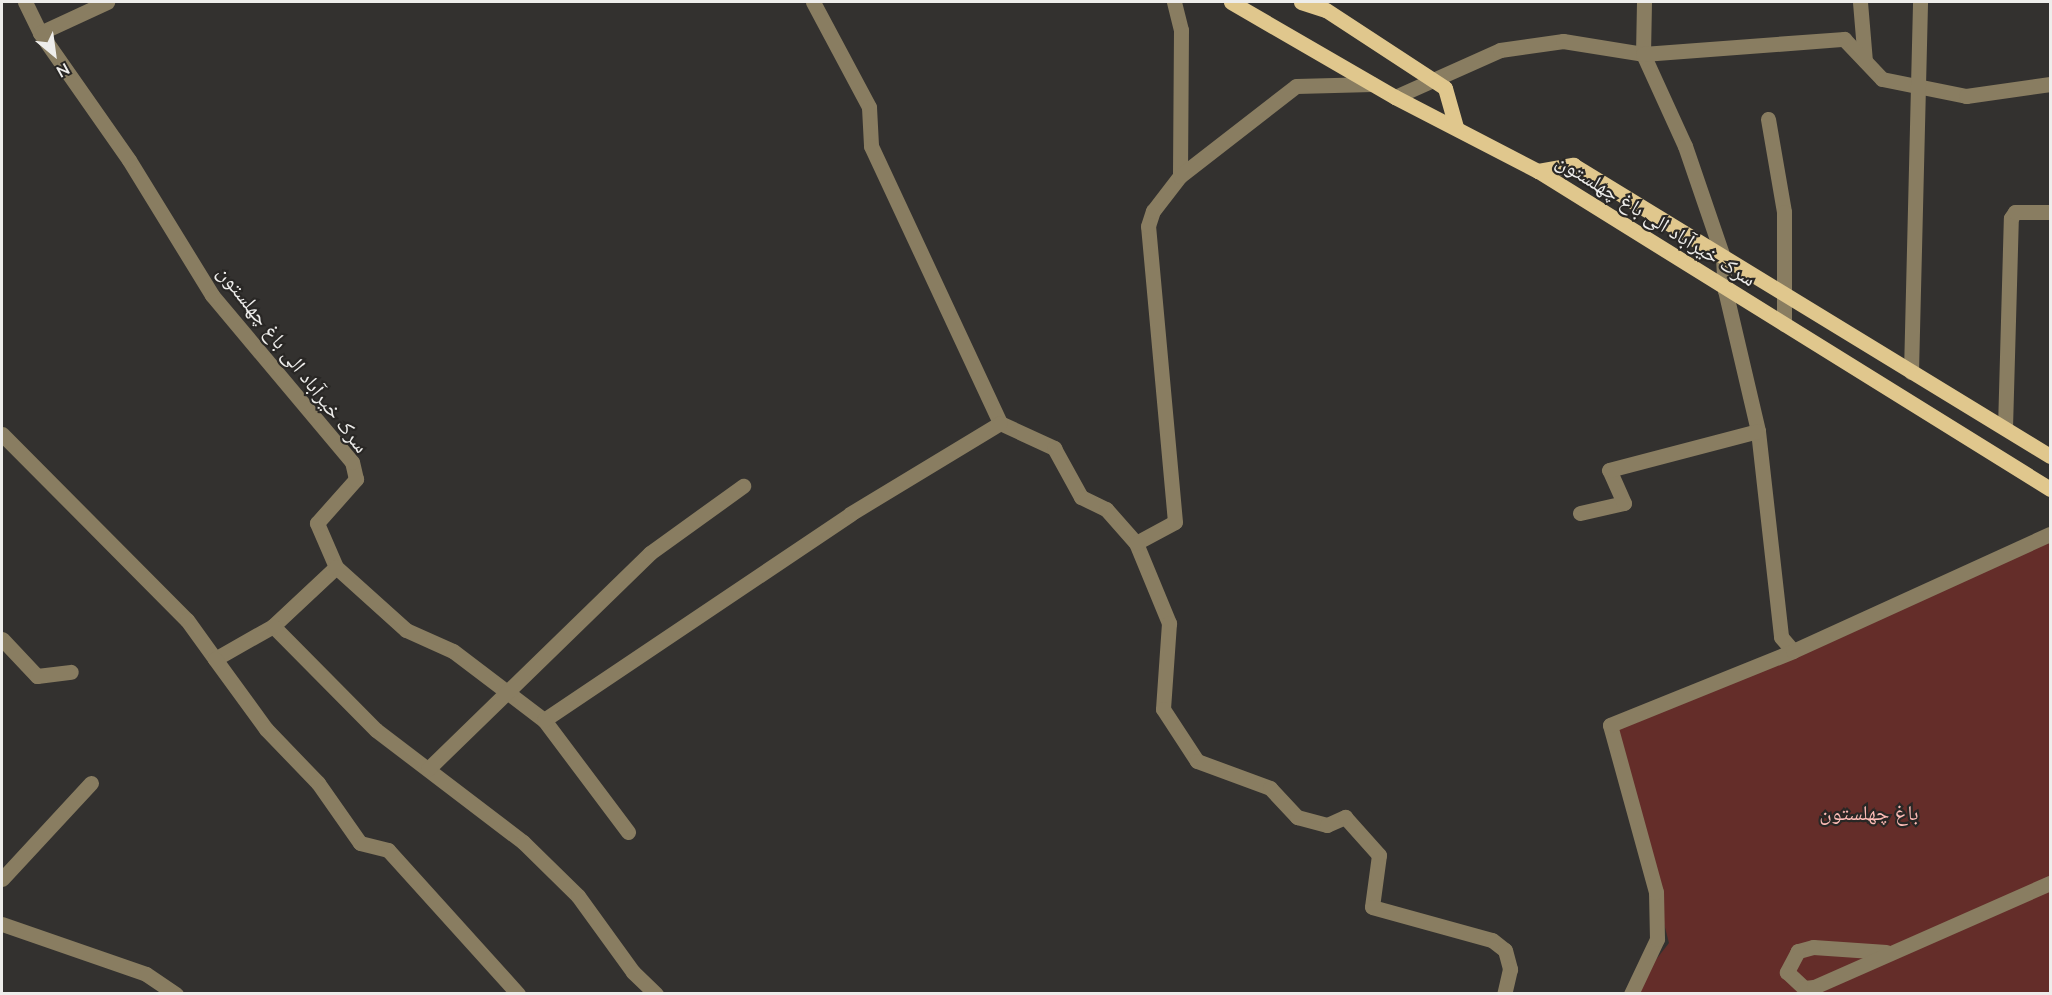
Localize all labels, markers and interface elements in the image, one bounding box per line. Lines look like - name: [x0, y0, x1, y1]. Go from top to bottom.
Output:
- north arrow: [24, 24, 84, 84]
- text: N: [52, 57, 73, 82]
- street label: سرک خیرآباد الی باغ چهلستون: [1551, 148, 1761, 292]
- street label: سرک خیرآباد الی باغ چهلستون: [212, 260, 374, 458]
- park label: باغ چهلستون: [1819, 800, 1919, 826]

